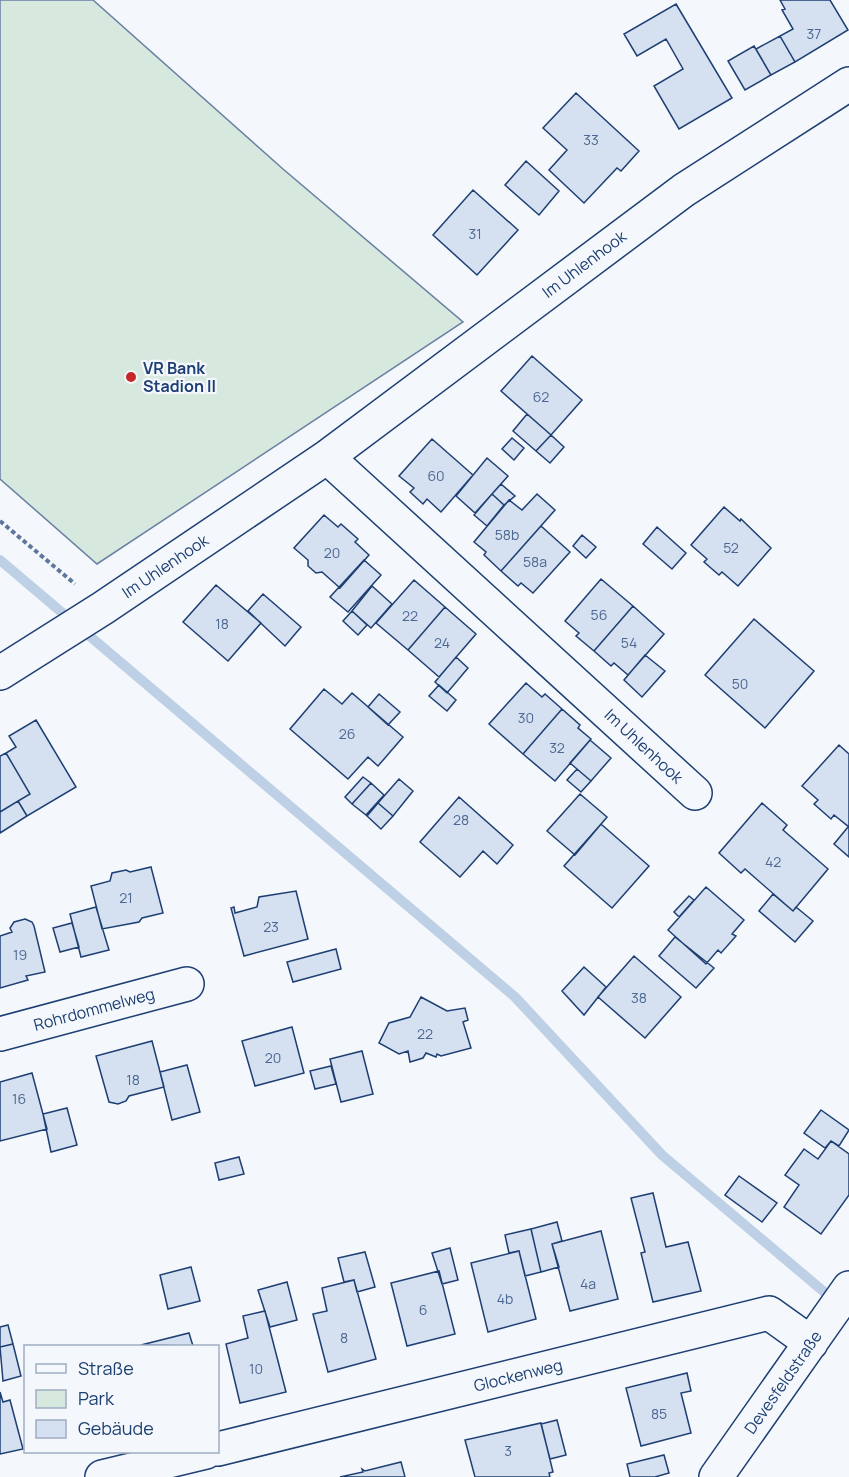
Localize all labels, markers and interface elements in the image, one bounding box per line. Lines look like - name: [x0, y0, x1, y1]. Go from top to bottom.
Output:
- house number: 37: [807, 24, 821, 43]
- house number: 33: [583, 130, 599, 149]
- house number: 31: [468, 224, 482, 243]
- street label: Im Uhlenhook: [537, 224, 631, 303]
- place label: VR Bank Stadion II: [143, 357, 216, 397]
- marker: VR Bank Stadion II: [124, 370, 138, 384]
- house number: 62: [533, 387, 549, 406]
- house number: 60: [427, 466, 445, 485]
- house number: 58b: [495, 525, 519, 544]
- street label: Im Uhlenhook: [117, 528, 213, 603]
- house number: 52: [723, 538, 739, 557]
- house number: 20: [324, 543, 340, 562]
- house number: 58a: [523, 552, 547, 571]
- house number: 56: [591, 605, 607, 624]
- house number: 22: [402, 606, 418, 625]
- house number: 18: [215, 614, 229, 633]
- house number: 24: [434, 633, 450, 652]
- house number: 54: [621, 633, 637, 652]
- house number: 50: [732, 674, 748, 693]
- street label: Im Uhlenhook: [600, 704, 689, 789]
- house number: 30: [518, 708, 534, 727]
- house number: 26: [339, 724, 355, 743]
- house number: 32: [549, 738, 565, 757]
- house number: 28: [453, 810, 469, 829]
- house number: 42: [765, 852, 781, 871]
- house number: 21: [119, 888, 133, 907]
- house number: 23: [263, 917, 279, 936]
- house number: 19: [13, 945, 27, 964]
- street label: Rohrdommelweg: [31, 982, 157, 1036]
- house number: 38: [631, 988, 647, 1007]
- house number: 22: [417, 1024, 433, 1043]
- house number: 20: [265, 1048, 281, 1067]
- house number: 18: [126, 1070, 140, 1089]
- house number: 16: [12, 1089, 26, 1108]
- house number: 4a: [580, 1274, 596, 1293]
- house number: 4b: [497, 1289, 513, 1308]
- house number: 6: [419, 1300, 427, 1319]
- street label: Devesfeldstraße: [739, 1326, 827, 1438]
- house number: 8: [340, 1328, 348, 1347]
- legend: [24, 1345, 219, 1453]
- street label: Glockenweg: [471, 1353, 565, 1397]
- text: Straße: [78, 1356, 134, 1380]
- house number: 10: [249, 1359, 263, 1378]
- text: Park: [78, 1386, 115, 1410]
- house number: 85: [651, 1404, 667, 1423]
- text: Gebäude: [78, 1416, 154, 1440]
- house number: 3: [504, 1441, 512, 1460]

